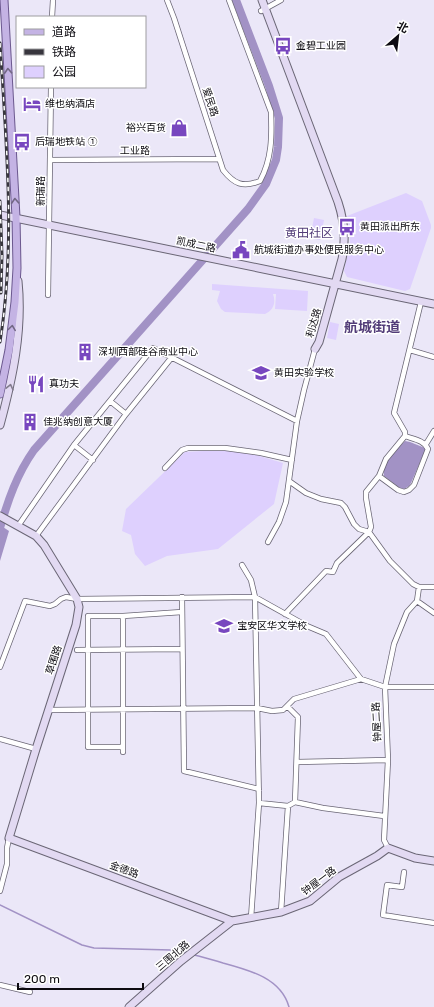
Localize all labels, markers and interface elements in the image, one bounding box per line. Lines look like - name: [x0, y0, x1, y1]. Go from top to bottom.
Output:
- legend: [16, 16, 146, 88]
- north arrow: [378, 16, 418, 56]
- text: 北: [395, 19, 410, 36]
- text: 道路: [52, 25, 76, 39]
- bus stop icon: 金碧工业园: [273, 36, 293, 56]
- place label: 金碧工业园: [296, 40, 346, 52]
- text: 铁路: [52, 45, 76, 59]
- text: 公园: [52, 65, 76, 79]
- one-way arrow: [3, 68, 12, 74]
- street label: 爱民路: [200, 86, 220, 118]
- hotel icon: 维也纳酒店: [22, 94, 42, 114]
- place label: 维也纳酒店: [45, 98, 95, 110]
- shop icon: 裕兴百货: [169, 118, 189, 138]
- place label: 裕兴百货: [126, 122, 166, 134]
- bus stop icon: 后瑞地铁站 ①: [12, 132, 32, 152]
- place label: 后瑞地铁站 ①: [35, 136, 97, 148]
- street label: 工业路: [120, 145, 150, 157]
- street label: 新瑞路: [35, 176, 47, 206]
- one-way arrow: [11, 198, 19, 204]
- bus stop icon: 黄田派出所东: [337, 217, 357, 237]
- place label: 黄田派出所东: [360, 221, 420, 233]
- district label: 黄田社区: [285, 226, 333, 240]
- street label: 凯成二路: [175, 235, 217, 255]
- public building icon: 航城街道办事处便民服务中心: [231, 240, 251, 260]
- place label: 航城街道办事处便民服务中心: [254, 244, 384, 256]
- street label: 利达路: [304, 307, 324, 339]
- district label: 航城街道: [344, 319, 400, 336]
- one-way arrow: [7, 325, 16, 331]
- building icon: 深圳西部硅谷商业中心: [75, 342, 95, 362]
- place label: 深圳西部硅谷商业中心: [98, 346, 198, 358]
- school or university icon: 黄田实验学校: [251, 363, 271, 383]
- place label: 黄田实验学校: [274, 367, 334, 379]
- restaurant icon: 真功夫: [26, 374, 46, 394]
- place label: 真功夫: [49, 378, 79, 390]
- one-way arrow: [5, 384, 13, 390]
- building icon: 佳兆纳创意大厦: [20, 412, 40, 432]
- place label: 佳兆纳创意大厦: [43, 416, 113, 428]
- school or university icon: 宝安区华文学校: [214, 616, 234, 636]
- place label: 宝安区华文学校: [237, 620, 307, 632]
- street label: 草围路: [44, 644, 64, 676]
- street label: 钟屋二路: [370, 702, 384, 742]
- street label: 金德路: [108, 859, 140, 881]
- street label: 钟屋一路: [299, 864, 339, 898]
- street label: 三围北路: [154, 939, 192, 973]
- scale bar: [18, 965, 143, 991]
- text: 200 m: [24, 972, 60, 986]

